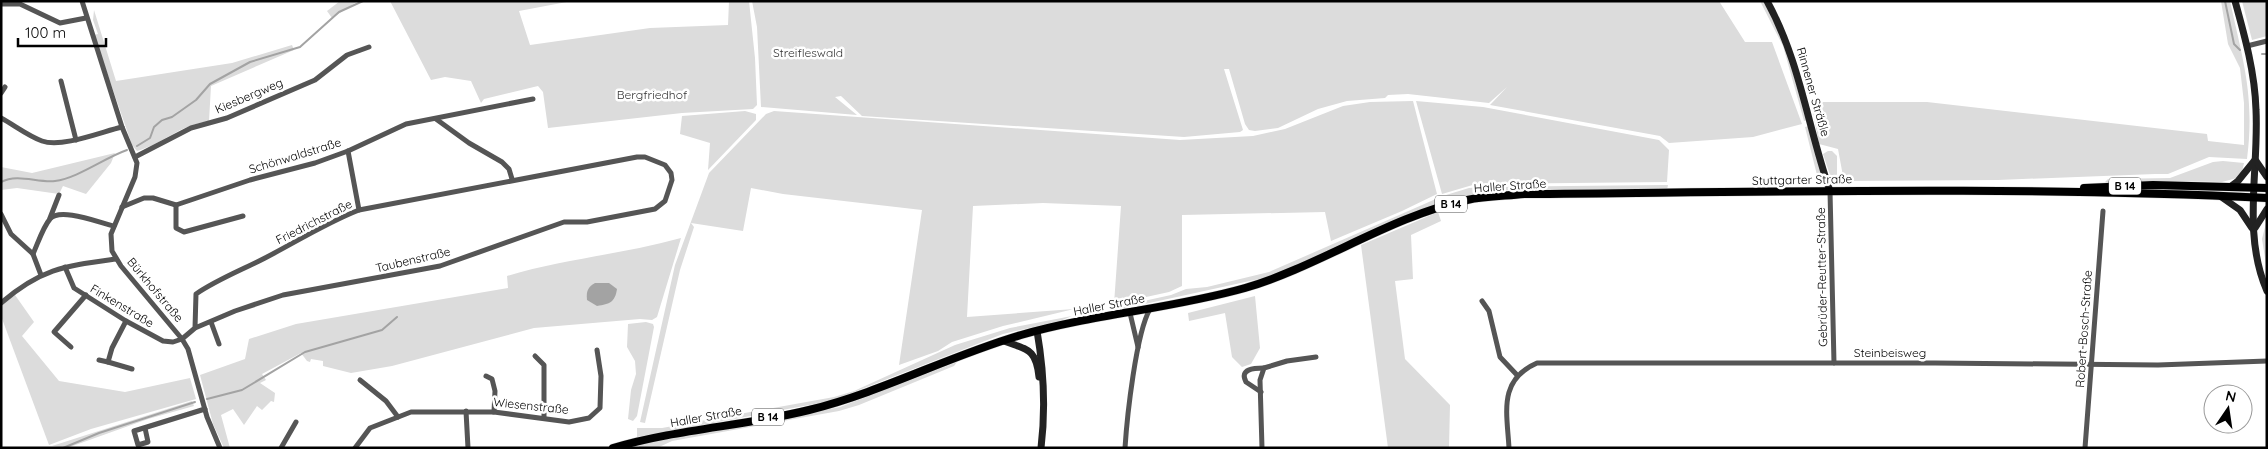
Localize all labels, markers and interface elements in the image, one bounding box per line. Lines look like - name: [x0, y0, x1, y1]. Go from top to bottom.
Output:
- scale bar: [18, 15, 105, 47]
- text: 100 m: [25, 23, 66, 42]
- park label: Streifleswald: [773, 45, 843, 60]
- street label: Rinnener Sträßle: [1794, 46, 1833, 138]
- street label: Kiesbergweg: [213, 75, 285, 117]
- park label: Bergfriedhof: [617, 87, 688, 102]
- street label: Schönwaldstraße: [247, 134, 343, 177]
- street label: Stuttgarter Straße: [1752, 171, 1852, 188]
- street label: Haller Straße: [1473, 175, 1547, 196]
- road number: B 14: [2109, 178, 2141, 195]
- road number: B 14: [1435, 195, 1467, 212]
- street label: Friedrichstraße: [273, 196, 355, 247]
- street label: Gebrüder-Reutter-Straße: [1813, 207, 1830, 347]
- street label: Taubenstraße: [374, 244, 452, 275]
- street label: Bürkhofstraße: [124, 254, 187, 325]
- street label: Robert-Bosch-Straße: [2072, 270, 2095, 388]
- street label: Finkenstraße: [88, 281, 157, 331]
- street label: Haller Straße: [1072, 290, 1146, 319]
- street label: Steinbeisweg: [1854, 345, 1926, 360]
- north arrow: [2203, 384, 2253, 434]
- text: N: [2224, 386, 2238, 406]
- street label: Wiesenstraße: [493, 394, 570, 417]
- street label: Haller Straße: [669, 403, 743, 430]
- road number: B 14: [752, 408, 784, 426]

